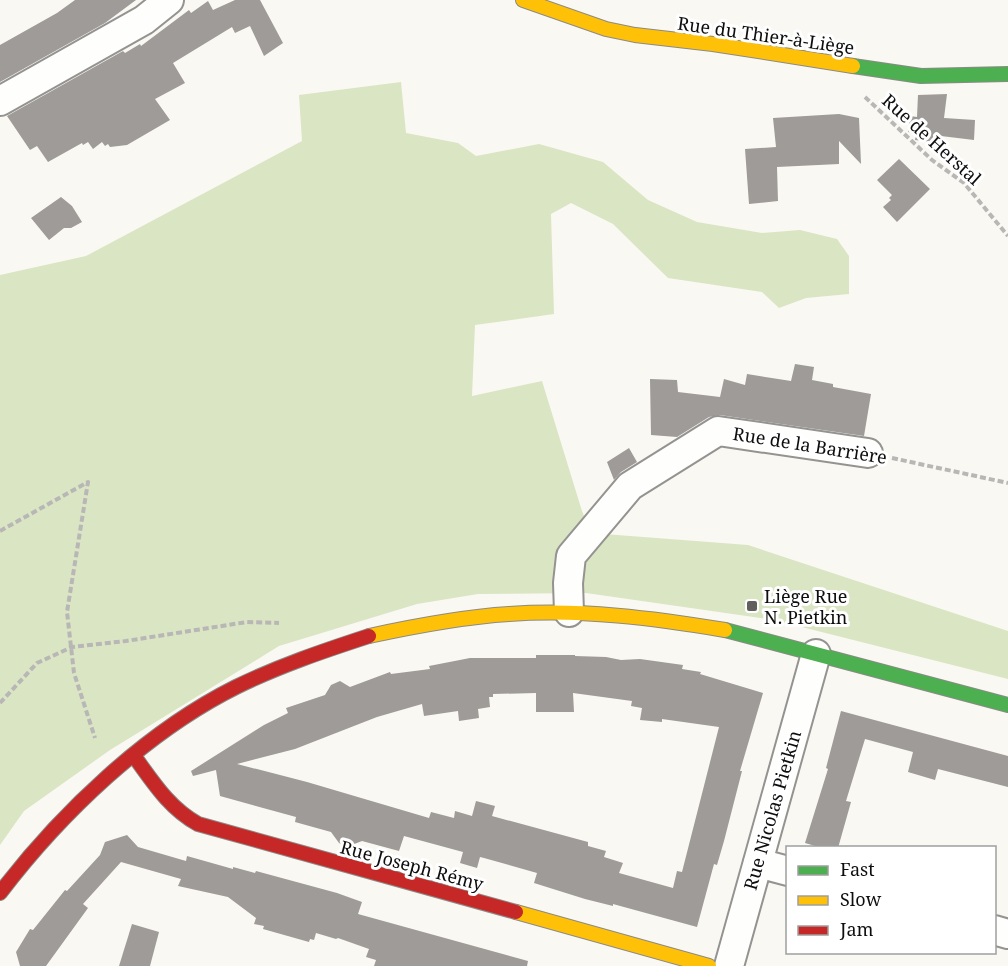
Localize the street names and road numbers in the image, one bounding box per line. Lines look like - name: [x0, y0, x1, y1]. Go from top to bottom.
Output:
- street label: Rue du Thier-à-Liège: [676, 11, 856, 59]
- street label: Rue de Herstal: [877, 88, 987, 190]
- street label: Rue de la Barrière: [731, 421, 889, 469]
- street label: Rue Nicolas Pietkin: [738, 727, 806, 893]
- street label: Rue Joseph Rémy: [338, 834, 487, 896]

